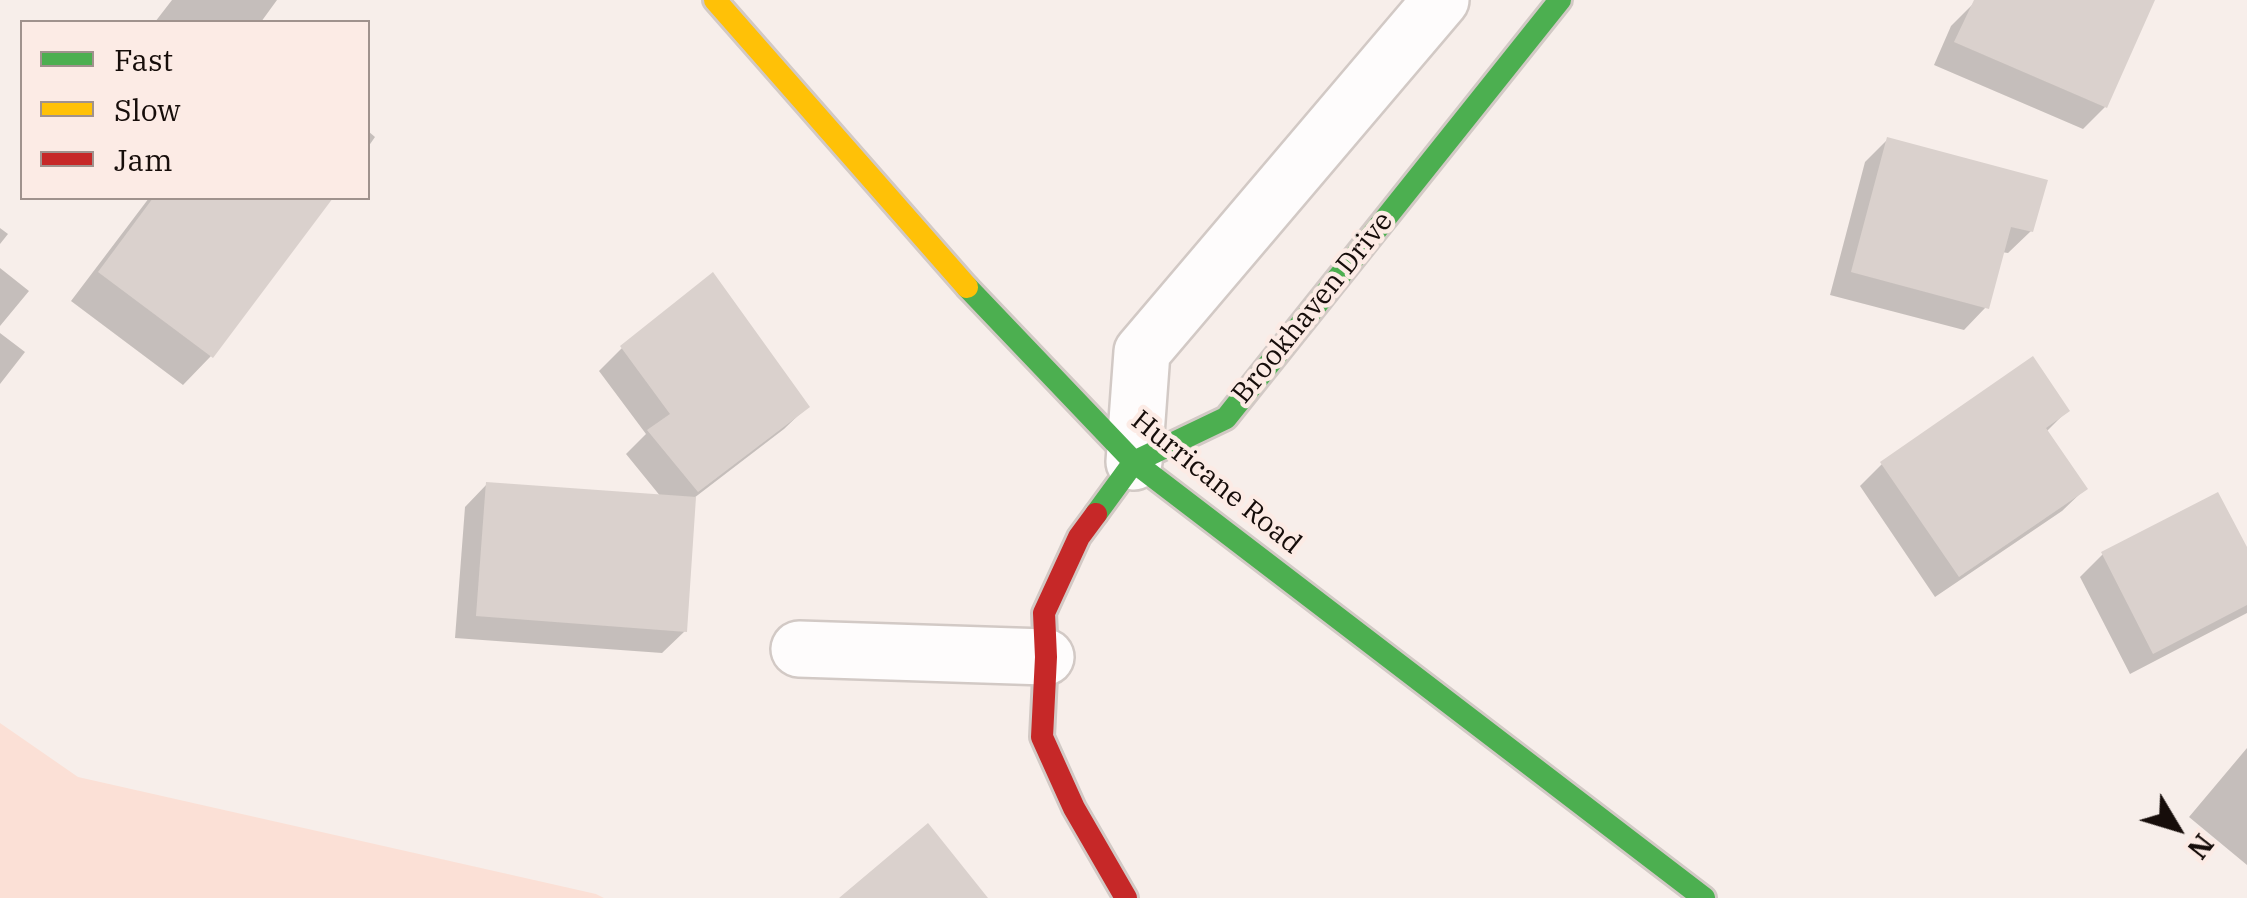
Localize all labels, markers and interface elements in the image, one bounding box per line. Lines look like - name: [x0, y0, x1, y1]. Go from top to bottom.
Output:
- legend: [20, 20, 370, 200]
- text: Fast: [114, 40, 173, 79]
- text: Slow: [114, 90, 181, 129]
- text: Jam: [114, 140, 173, 179]
- street label: Brookhaven Drive: [1226, 206, 1400, 410]
- street label: Hurricane Road: [1124, 404, 1308, 562]
- north arrow: [2127, 778, 2227, 878]
- text: N: [2180, 827, 2222, 867]

